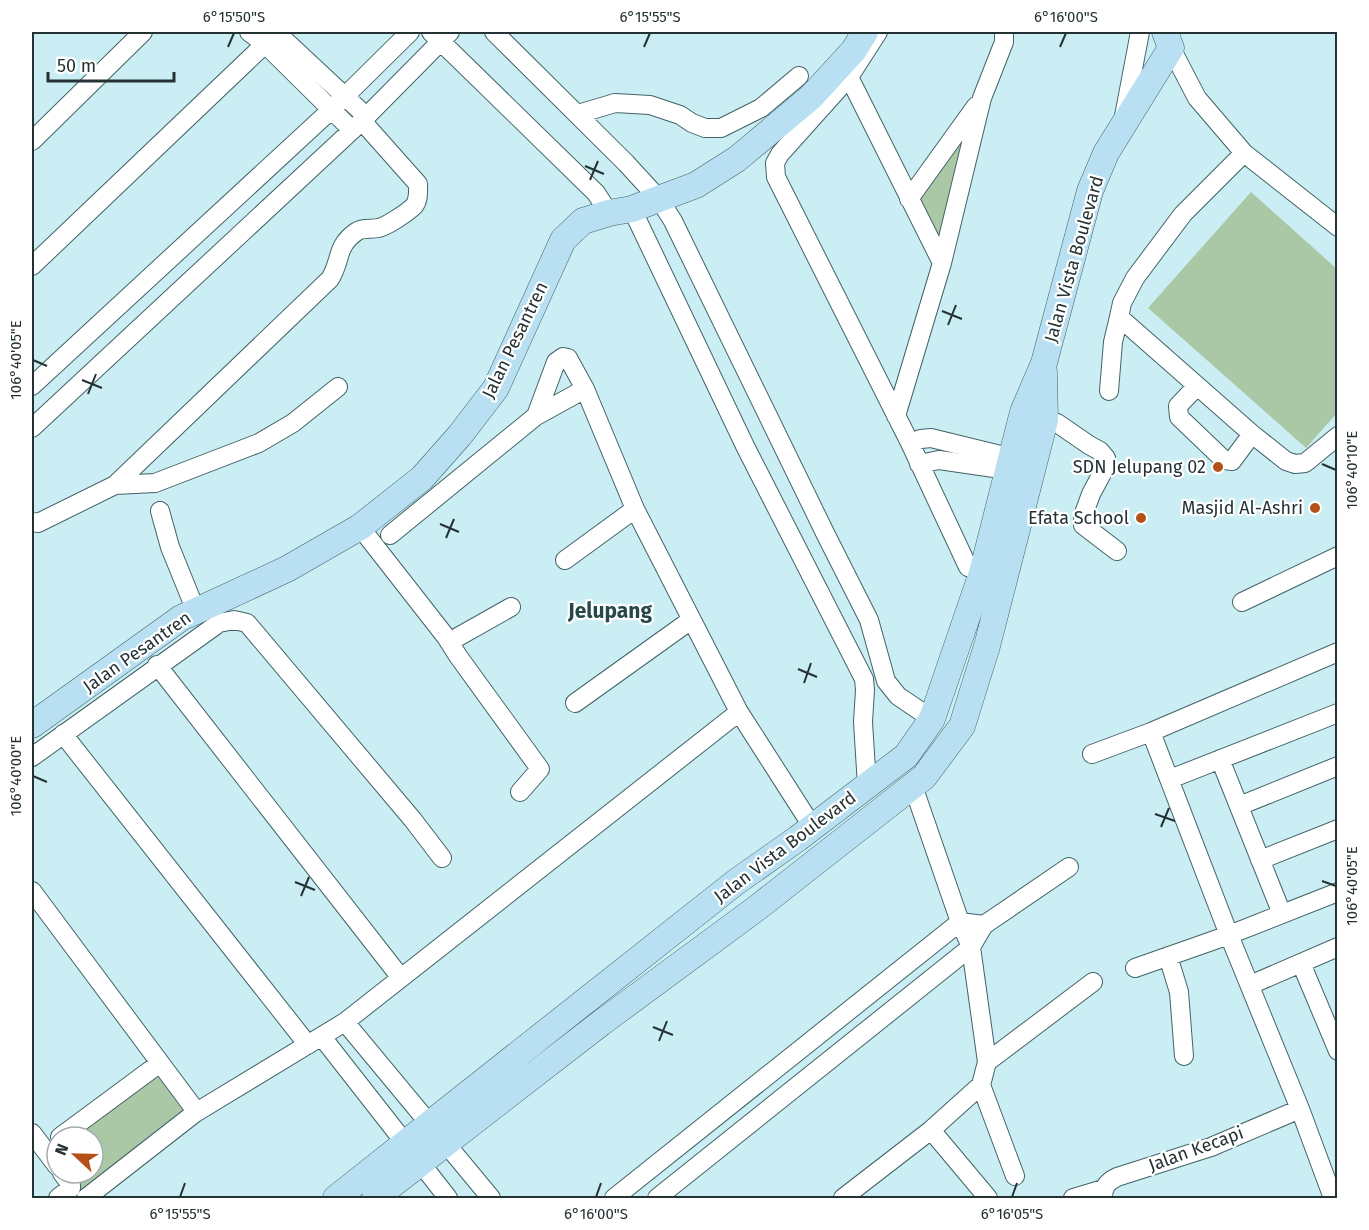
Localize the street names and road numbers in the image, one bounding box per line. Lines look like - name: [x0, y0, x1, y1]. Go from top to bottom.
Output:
- street label: Jalan Vista Boulevard: [1040, 173, 1108, 345]
- street label: Jalan Pesantren: [477, 278, 553, 402]
- street label: Jalan Pesantren: [79, 607, 195, 697]
- street label: Jalan Vista Boulevard: [710, 786, 860, 908]
- street label: Jalan Kecapi: [1145, 1122, 1247, 1176]

